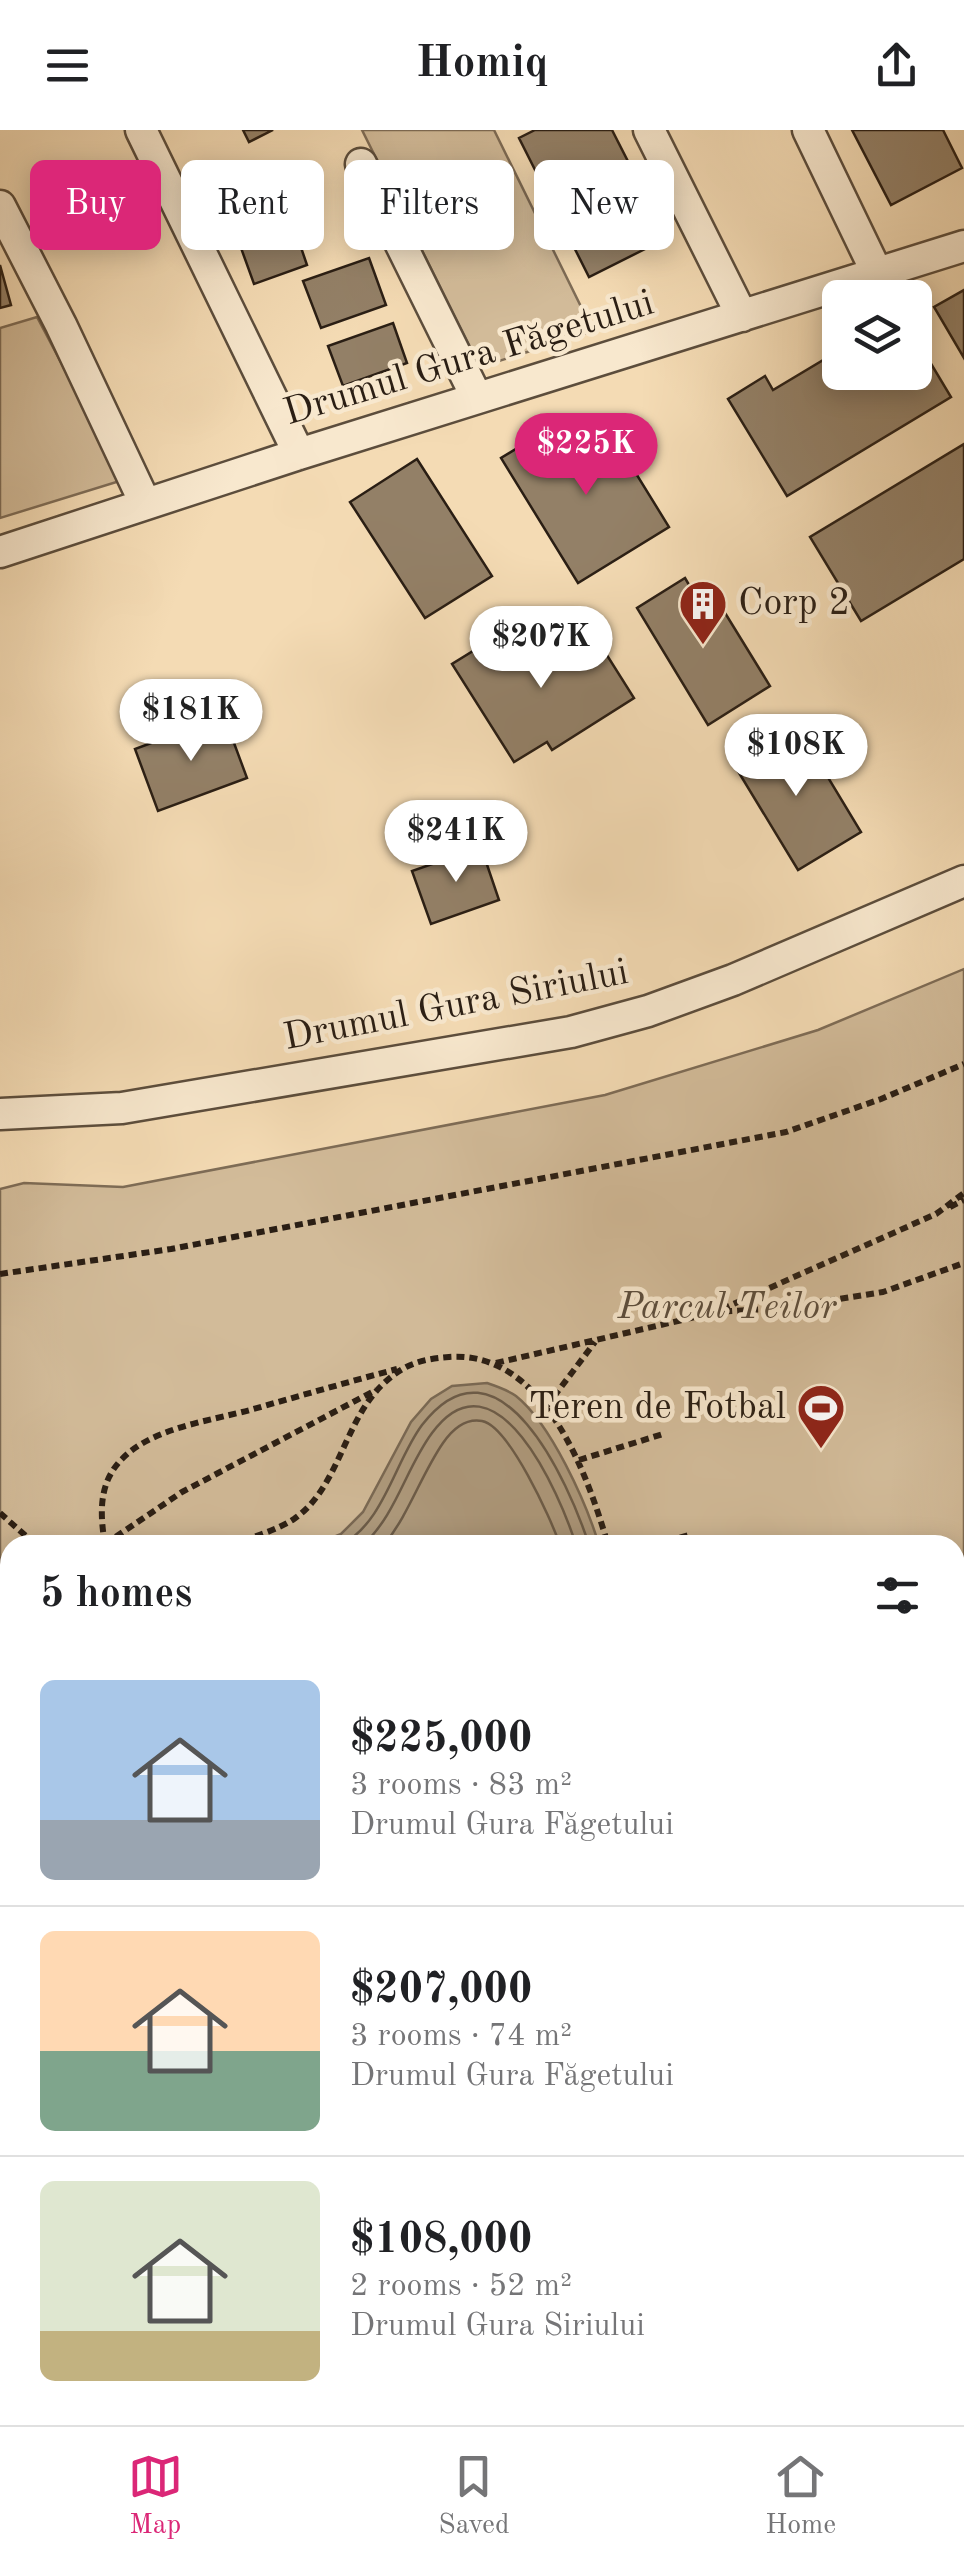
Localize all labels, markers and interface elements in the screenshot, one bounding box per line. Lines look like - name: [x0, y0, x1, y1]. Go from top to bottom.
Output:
- icon: menu: [40, 38, 95, 93]
- icon: share: [869, 38, 924, 93]
- text: Homiq: [416, 42, 548, 87]
- chip: Buy: [30, 160, 161, 250]
- chip: Rent: [181, 160, 324, 250]
- chip: Filters: [344, 160, 514, 250]
- chip: New: [534, 160, 674, 250]
- map controls: [822, 280, 932, 390]
- button: layers: [822, 280, 932, 390]
- street label: Drumul Gura Făgetului: [280, 285, 658, 433]
- pin: $225K: [516, 413, 656, 498]
- text: $225K: [537, 429, 635, 461]
- building icon: Corp 2: [677, 578, 729, 646]
- place label: Corp 2: [738, 585, 850, 623]
- pin: $207K: [471, 606, 611, 691]
- text: $207K: [492, 622, 590, 654]
- pin: $181K: [121, 679, 261, 764]
- text: $181K: [142, 695, 240, 727]
- pin: $108K: [726, 714, 866, 799]
- text: $108K: [747, 730, 845, 762]
- pin: $241K: [386, 800, 526, 885]
- text: $241K: [407, 816, 505, 848]
- street label: Drumul Gura Siriului: [280, 954, 632, 1058]
- park label: Parcul Teilor: [617, 1289, 837, 1327]
- sports icon: Teren de Fotbal: [795, 1382, 847, 1450]
- place label: Teren de Fotbal: [528, 1389, 786, 1427]
- icon: filters: [870, 1568, 925, 1623]
- text: 5 homes: [40, 1574, 192, 1616]
- text: $225,000: [350, 1719, 532, 1761]
- icon: home: [120, 1720, 240, 1840]
- text: 3 rooms · 83 m²: [350, 1770, 572, 1802]
- text: Drumul Gura Făgetului: [350, 1810, 674, 1842]
- text: $207,000: [350, 1970, 532, 2012]
- icon: home: [120, 1971, 240, 2091]
- text: 3 rooms · 74 m²: [350, 2021, 572, 2053]
- text: Drumul Gura Făgetului: [350, 2061, 674, 2093]
- text: $108,000: [350, 2220, 532, 2262]
- icon: home: [120, 2221, 240, 2341]
- text: 2 rooms · 52 m²: [350, 2271, 572, 2303]
- text: Drumul Gura Siriului: [350, 2311, 645, 2343]
- tab: Map: [128, 2449, 183, 2544]
- tab: Saved: [438, 2449, 510, 2544]
- tab: Home: [765, 2449, 836, 2544]

